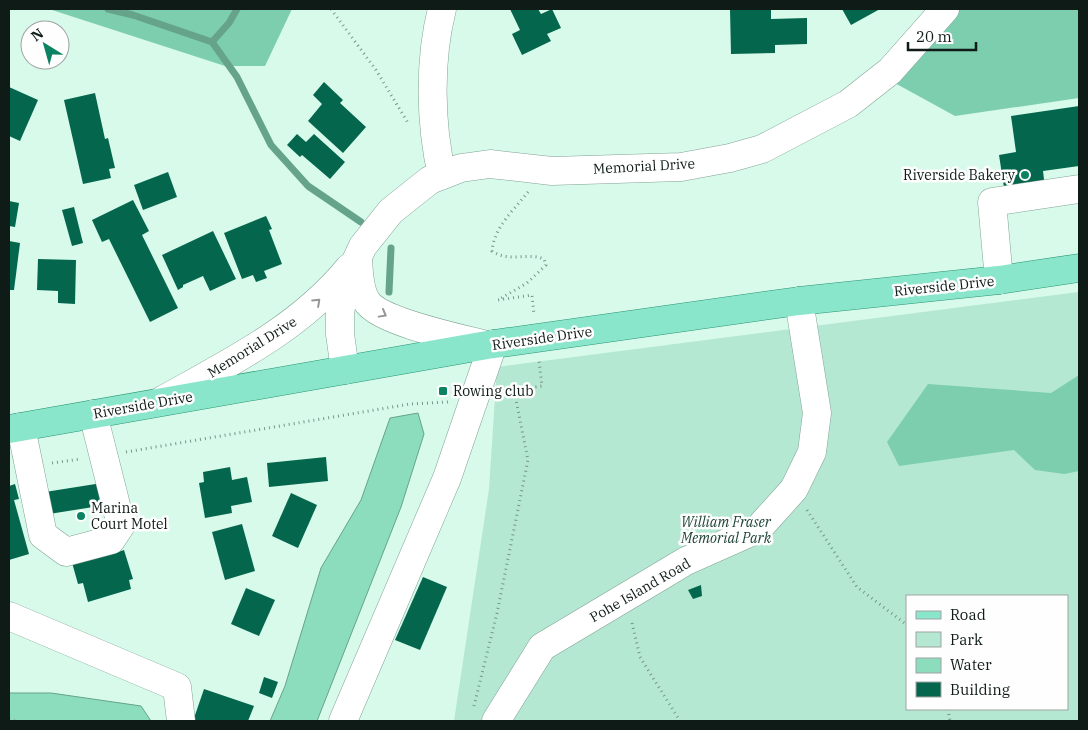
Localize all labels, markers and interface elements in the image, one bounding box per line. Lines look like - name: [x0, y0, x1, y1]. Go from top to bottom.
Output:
- north arrow: [20, 20, 70, 70]
- scale bar: [908, 20, 976, 52]
- text: N: [27, 24, 47, 45]
- text: 20 m: [916, 27, 952, 46]
- street label: Memorial Drive: [593, 154, 695, 178]
- place label: Riverside Bakery: [903, 166, 1016, 184]
- marker: Riverside Bakery: [1019, 169, 1031, 181]
- street label: Riverside Drive: [893, 272, 995, 300]
- one-way arrow: [311, 299, 320, 308]
- one-way arrow: [378, 307, 387, 317]
- street label: Memorial Drive: [204, 312, 300, 382]
- street label: Riverside Drive: [491, 322, 593, 354]
- place label: Rowing club: [453, 382, 534, 400]
- marker: Rowing club: [437, 385, 449, 397]
- street label: Riverside Drive: [92, 387, 194, 423]
- place label: Marina Court Motel: [91, 499, 168, 533]
- marker: Marina Court Motel: [75, 510, 87, 522]
- park label: William Fraser Memorial Park: [680, 513, 772, 547]
- street label: Pohe Island Road: [586, 554, 694, 626]
- legend: [906, 595, 1068, 710]
- text: Road: [950, 605, 986, 624]
- text: Park: [950, 630, 983, 649]
- text: Water: [950, 655, 992, 674]
- text: Building: [950, 680, 1010, 699]

